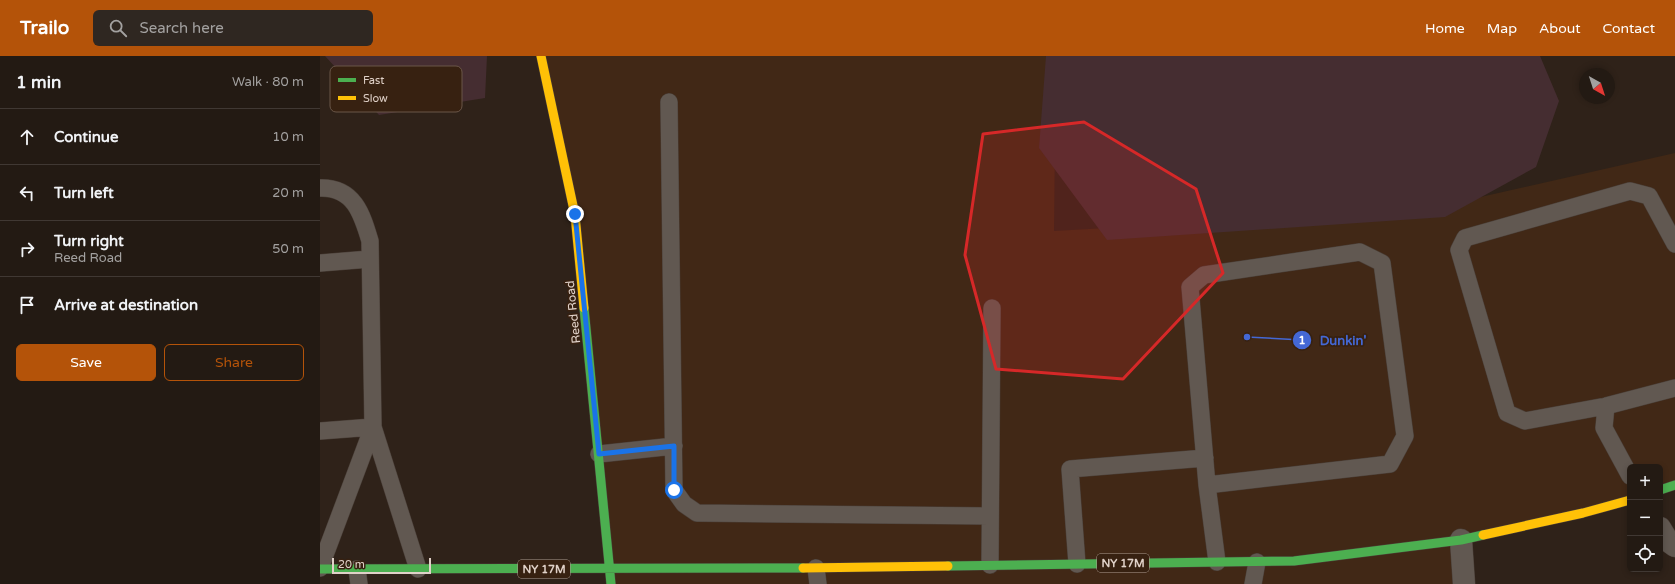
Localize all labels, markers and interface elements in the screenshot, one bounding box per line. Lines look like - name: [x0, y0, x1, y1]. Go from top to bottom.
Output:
- search box: [93, 10, 373, 46]
- text: Trailo: [20, 17, 69, 39]
- icon: search: [107, 17, 129, 39]
- text: Search here: [139, 19, 224, 37]
- text: Home: [1425, 20, 1465, 37]
- text: Map: [1487, 20, 1517, 37]
- text: About: [1539, 20, 1581, 37]
- text: Contact: [1603, 20, 1655, 37]
- legend: [330, 66, 462, 112]
- north arrow: [1579, 68, 1615, 104]
- text: 1 min: [16, 72, 61, 93]
- text: Walk · 80 m: [232, 74, 304, 90]
- text: Fast: [363, 74, 384, 87]
- text: Slow: [363, 92, 388, 105]
- icon: ahead: [16, 126, 38, 148]
- text: Continue: [54, 128, 118, 146]
- text: 10 m: [272, 129, 304, 145]
- icon: left: [16, 182, 38, 204]
- text: Turn left: [54, 184, 114, 202]
- text: 20 m: [272, 185, 304, 201]
- route end: [566, 205, 584, 223]
- text: Turn right: [54, 232, 124, 250]
- icon: right: [16, 238, 38, 260]
- text: 50 m: [272, 241, 304, 257]
- text: Reed Road: [54, 250, 122, 266]
- street label: Reed Road: [563, 280, 583, 344]
- icon: arrive: [16, 294, 38, 316]
- text: Arrive at destination: [54, 296, 198, 314]
- callout: Dunkin': [1292, 328, 1375, 353]
- text: 1: [1298, 333, 1306, 347]
- text: Dunkin': [1320, 333, 1366, 349]
- button: Save: [16, 344, 156, 381]
- button: Share: [164, 344, 304, 381]
- map controls: [1627, 464, 1663, 572]
- button: +: [1627, 464, 1663, 500]
- route start: [665, 481, 683, 499]
- button: −: [1627, 500, 1663, 536]
- button: locate: [1627, 536, 1663, 572]
- road number: NY 17M: [1097, 554, 1149, 572]
- scale bar: [332, 556, 431, 575]
- text: 20 m: [338, 558, 365, 571]
- road number: NY 17M: [518, 560, 570, 578]

